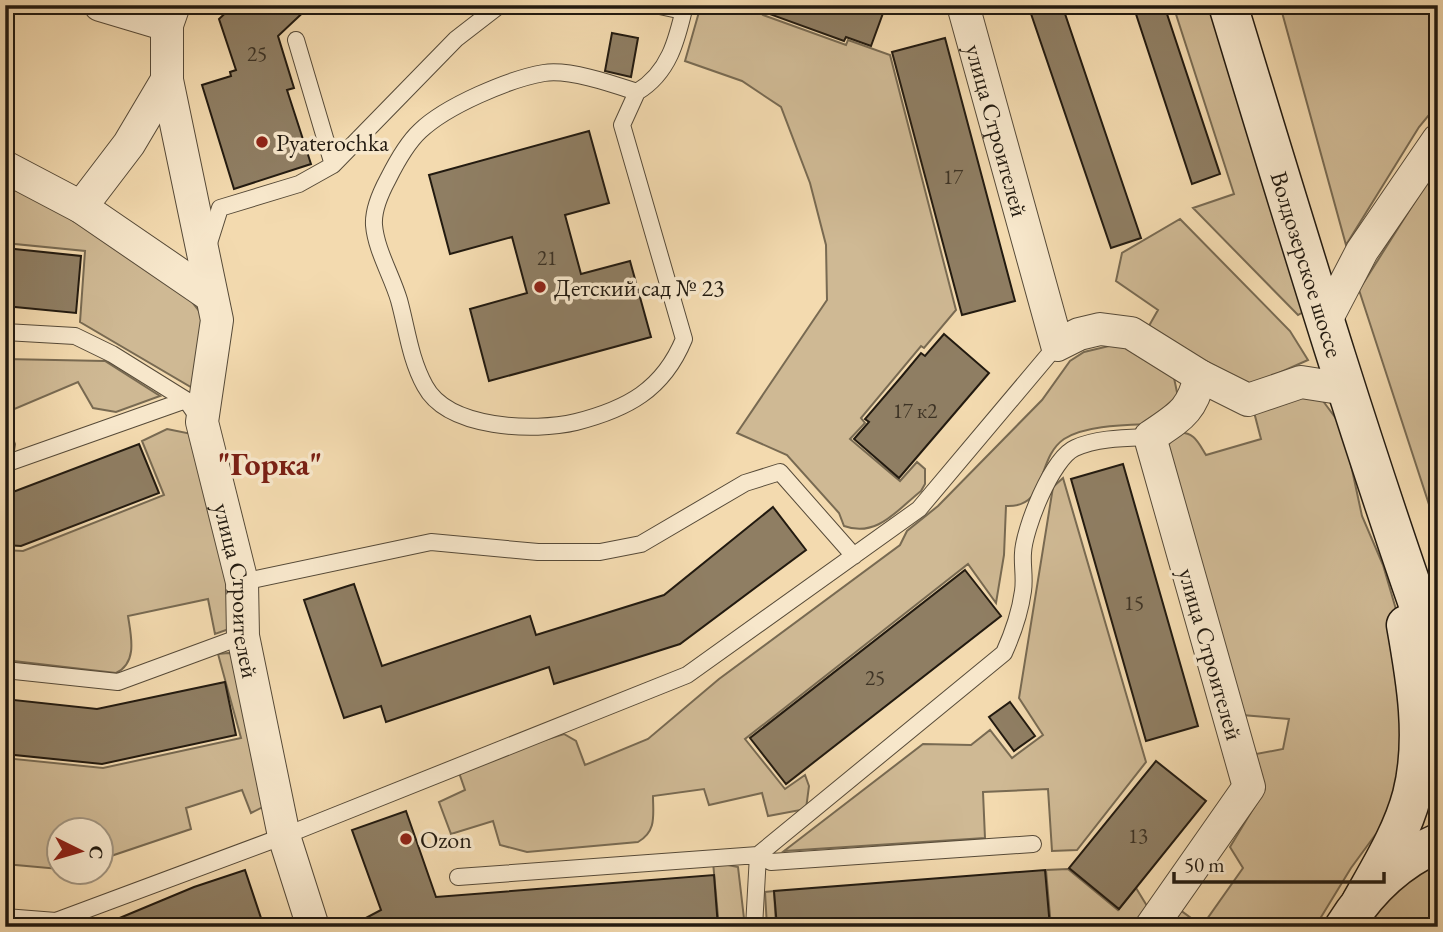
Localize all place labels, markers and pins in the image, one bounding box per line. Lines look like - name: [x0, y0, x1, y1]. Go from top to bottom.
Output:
- place label: Pyaterochka: [276, 127, 389, 158]
- marker: Pyaterochka: [254, 134, 270, 150]
- place label: Детский сад № 23: [554, 272, 725, 303]
- marker: Детский сад № 23: [532, 279, 548, 295]
- place label: Ozon: [420, 824, 472, 855]
- marker: Ozon: [398, 831, 414, 847]

